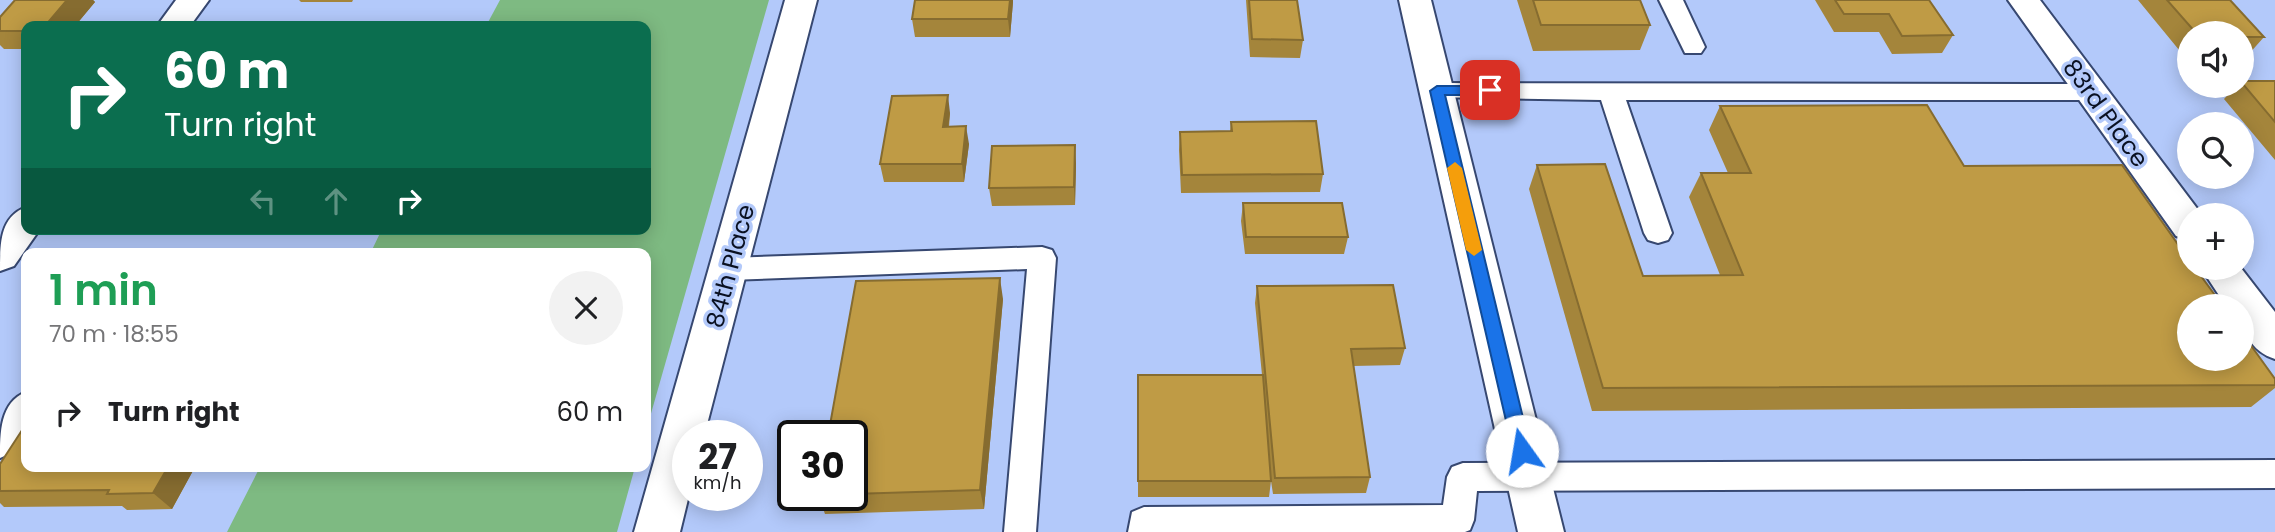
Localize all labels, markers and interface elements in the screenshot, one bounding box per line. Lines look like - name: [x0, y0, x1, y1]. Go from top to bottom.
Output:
- map controls: [2177, 21, 2254, 371]
- button: sound: [2177, 21, 2254, 98]
- text: 60 m: [164, 37, 289, 105]
- icon: right: [49, 49, 140, 140]
- street label: 83rd Place: [2056, 52, 2156, 174]
- pin: [1460, 60, 1520, 120]
- icon: arrive: [1471, 71, 1509, 109]
- text: Turn right: [164, 102, 316, 147]
- button: search: [2177, 112, 2254, 189]
- icon: left: [244, 182, 282, 220]
- icon: ahead: [317, 182, 355, 220]
- icon: right: [390, 182, 428, 220]
- street label: 84th Place: [698, 201, 762, 331]
- button: +: [2177, 203, 2254, 280]
- text: 1 min: [49, 261, 158, 320]
- button: close: [549, 271, 623, 345]
- button: −: [2177, 294, 2254, 371]
- text: 70 m · 18:55: [49, 318, 179, 350]
- icon: right: [49, 394, 87, 432]
- text: Turn right: [108, 394, 240, 430]
- text: 60 m: [556, 394, 623, 430]
- position arrow: [1485, 414, 1559, 488]
- speed limit sign: 30: [777, 420, 868, 511]
- text: 27: [698, 432, 737, 481]
- text: km/h: [694, 470, 741, 495]

